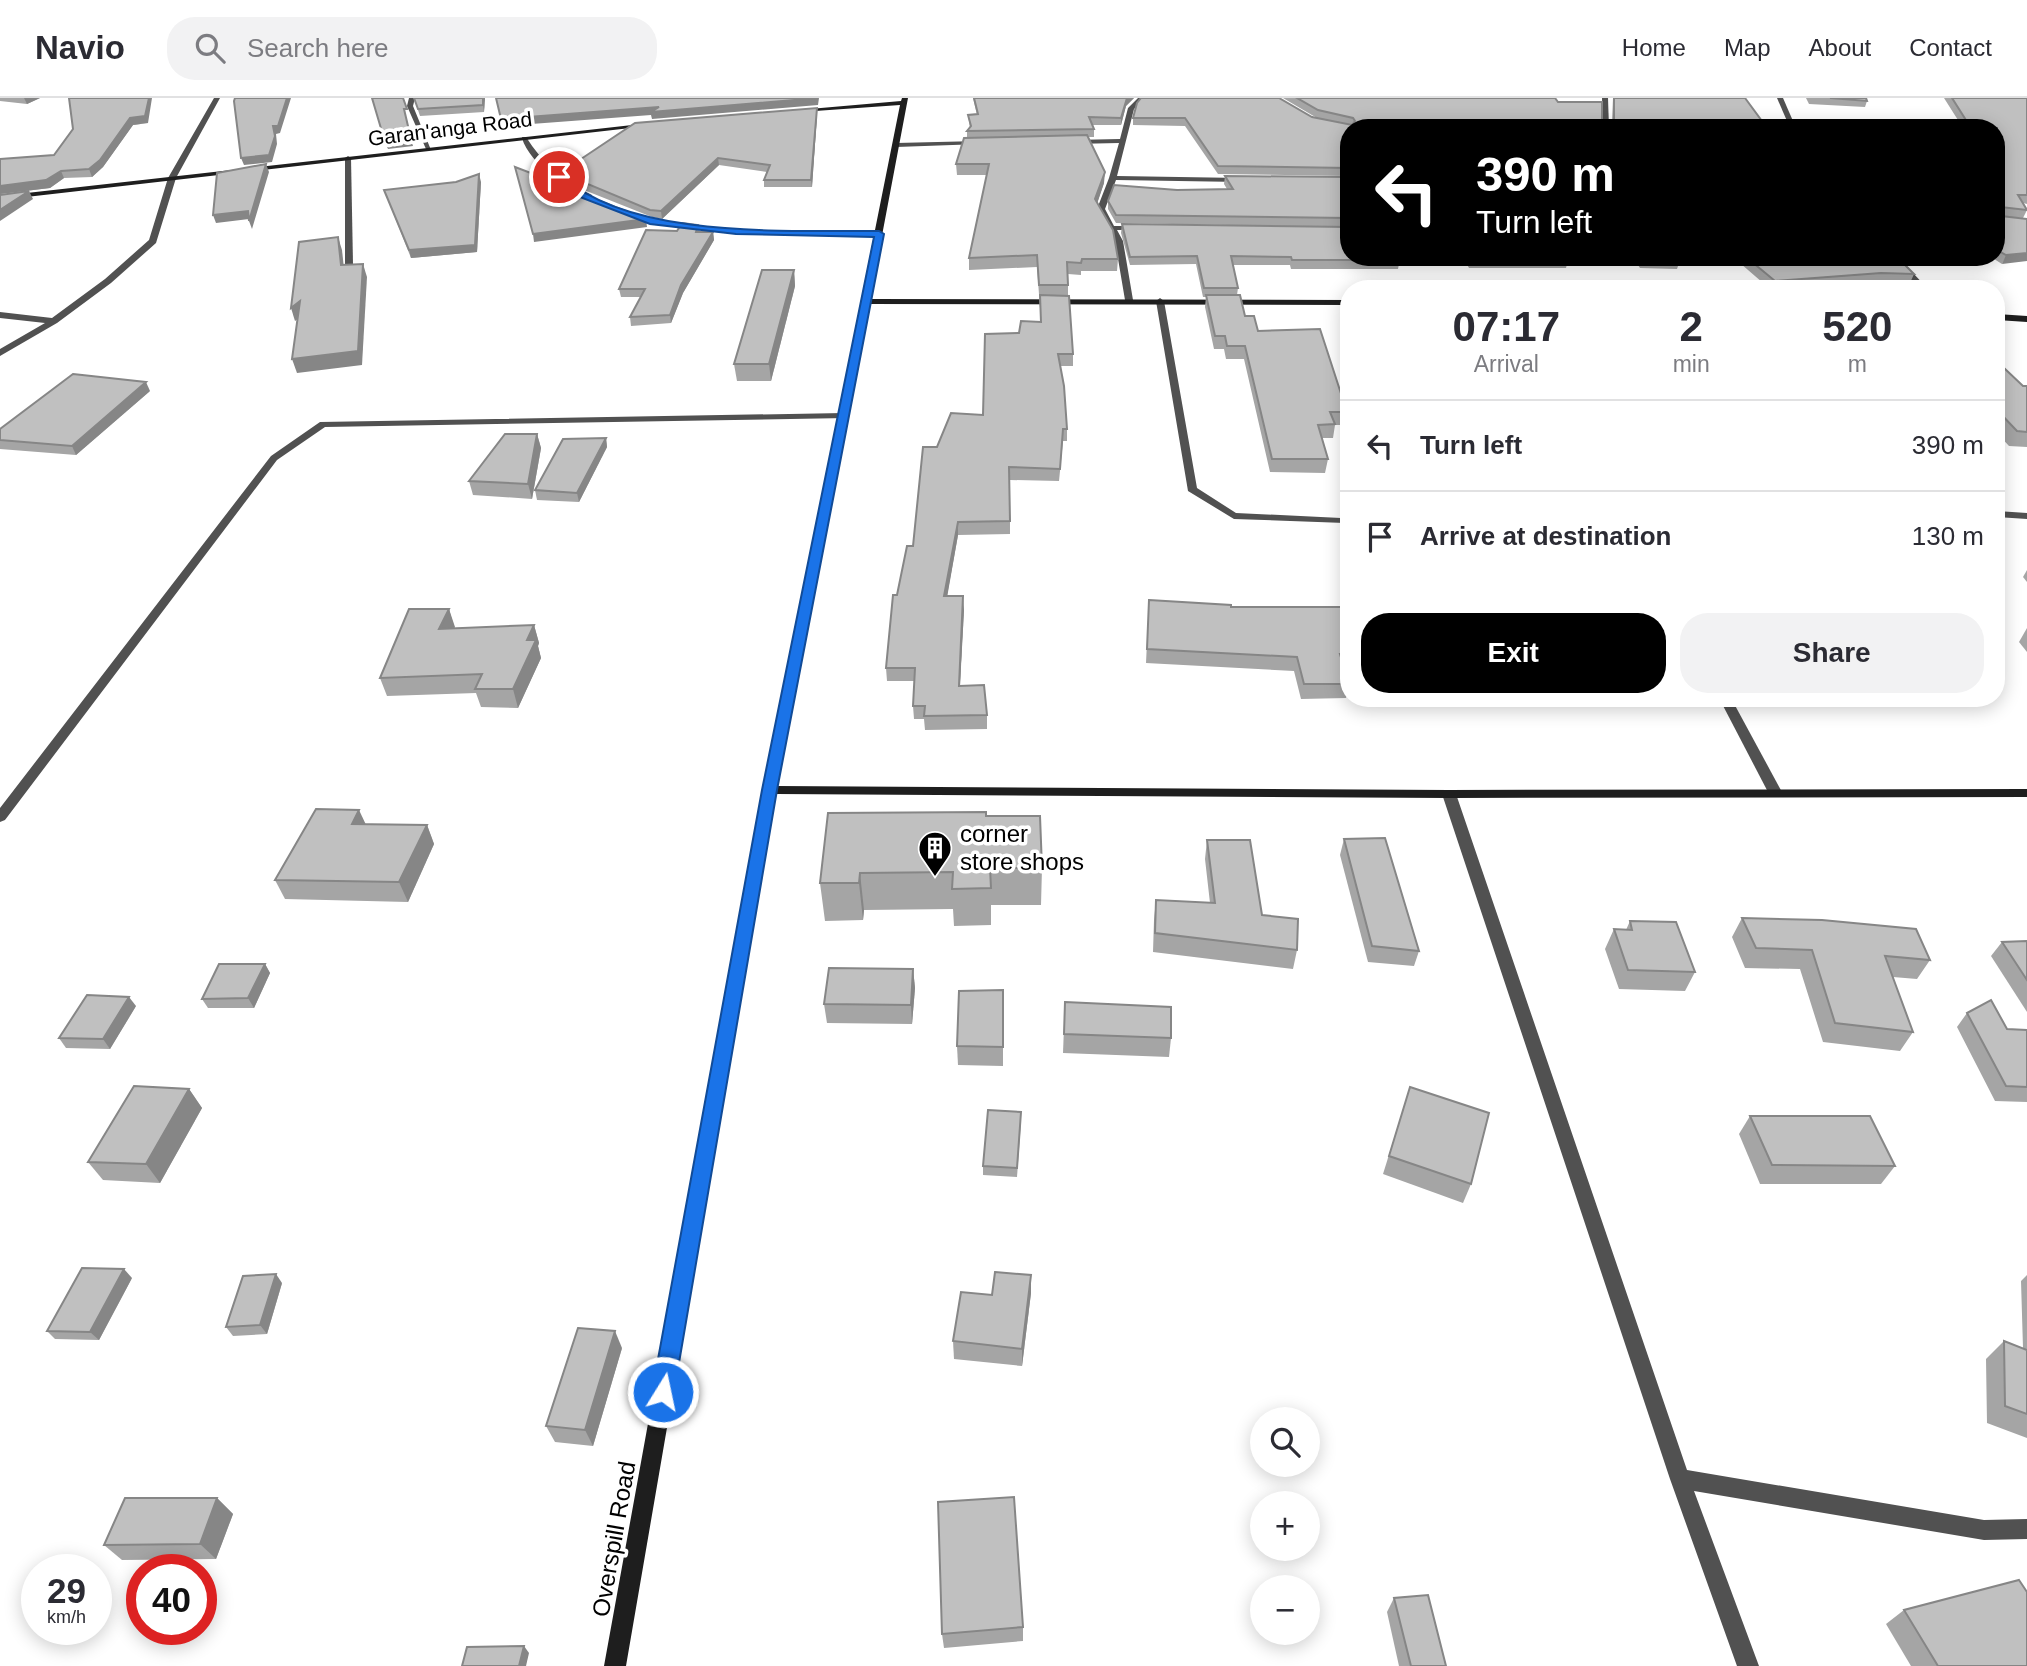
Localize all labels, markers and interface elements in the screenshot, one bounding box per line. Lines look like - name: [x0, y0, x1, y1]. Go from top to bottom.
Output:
- search box: [167, 17, 657, 80]
- text: Navio: [35, 29, 125, 66]
- icon: search: [191, 29, 229, 67]
- text: Search here: [247, 33, 389, 63]
- text: Home: [1622, 34, 1686, 61]
- text: Map: [1724, 34, 1771, 61]
- text: About: [1809, 34, 1871, 61]
- text: Contact: [1909, 34, 1992, 61]
- street label: Garan'anga Road: [367, 107, 533, 150]
- pin: [529, 147, 589, 207]
- icon: left: [1361, 147, 1452, 238]
- text: 390 m: [1476, 147, 1615, 201]
- icon: arrive: [540, 158, 578, 196]
- text: Turn left: [1476, 204, 1592, 240]
- text: 07:17: [1453, 303, 1560, 350]
- text: 2: [1679, 303, 1703, 350]
- text: 520: [1822, 303, 1892, 350]
- text: Arrival: [1474, 351, 1539, 377]
- text: min: [1673, 351, 1710, 377]
- text: m: [1848, 351, 1867, 377]
- icon: left: [1361, 427, 1399, 465]
- text: Turn left: [1420, 430, 1522, 460]
- text: 390 m: [1912, 430, 1984, 460]
- icon: arrive: [1361, 518, 1399, 556]
- text: Arrive at destination: [1420, 521, 1671, 551]
- text: 130 m: [1912, 521, 1984, 551]
- button: Exit: [1361, 613, 1666, 693]
- button: Share: [1680, 613, 1984, 693]
- place label: corner store shops: [960, 820, 1084, 875]
- building icon: corner store shops: [916, 829, 954, 878]
- position arrow: [626, 1355, 700, 1429]
- map controls: [1250, 1407, 1320, 1645]
- button: search: [1250, 1407, 1320, 1477]
- street label: Overspill Road: [587, 1459, 640, 1619]
- button: +: [1250, 1491, 1320, 1561]
- speed limit sign: 40: [126, 1554, 217, 1645]
- text: 29: [47, 1571, 86, 1610]
- button: −: [1250, 1575, 1320, 1645]
- text: km/h: [47, 1607, 86, 1627]

